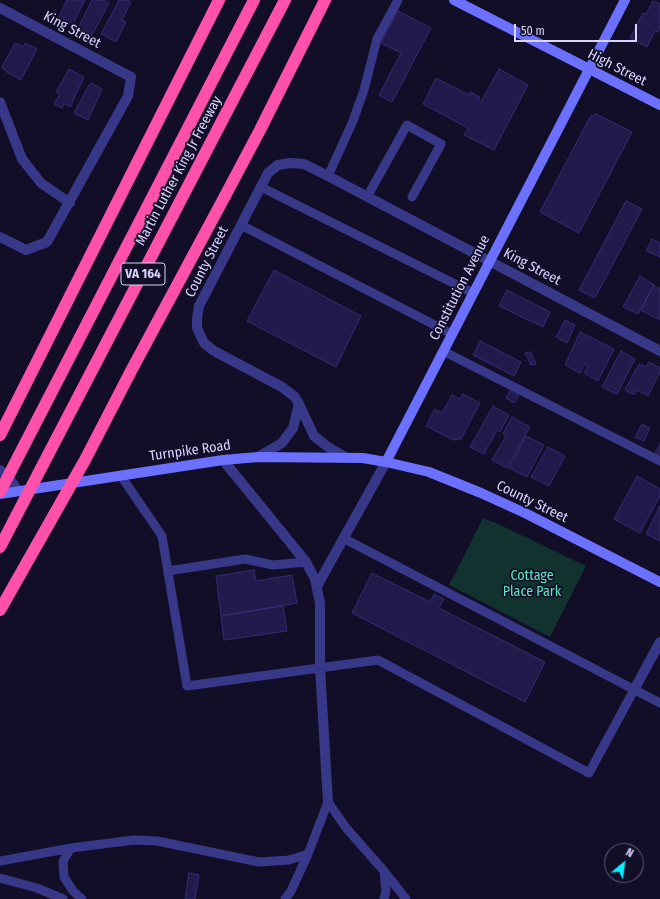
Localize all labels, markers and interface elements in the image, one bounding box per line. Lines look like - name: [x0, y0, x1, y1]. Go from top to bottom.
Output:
- street label: King Street: [40, 8, 104, 52]
- scale bar: [516, 16, 639, 42]
- text: 50 m: [521, 24, 545, 38]
- street label: High Street: [585, 46, 649, 90]
- street label: Martin Luther King Jr Freeway: [132, 93, 226, 249]
- street label: County Street: [182, 224, 232, 300]
- street label: Constitution Avenue: [426, 233, 494, 343]
- street label: King Street: [500, 245, 564, 289]
- road number: VA 164: [121, 263, 165, 285]
- street label: Turnpike Road: [148, 437, 232, 465]
- street label: County Street: [494, 477, 570, 527]
- park label: Cottage Place Park: [503, 568, 561, 600]
- north arrow: [604, 843, 644, 883]
- text: N: [624, 846, 636, 860]

